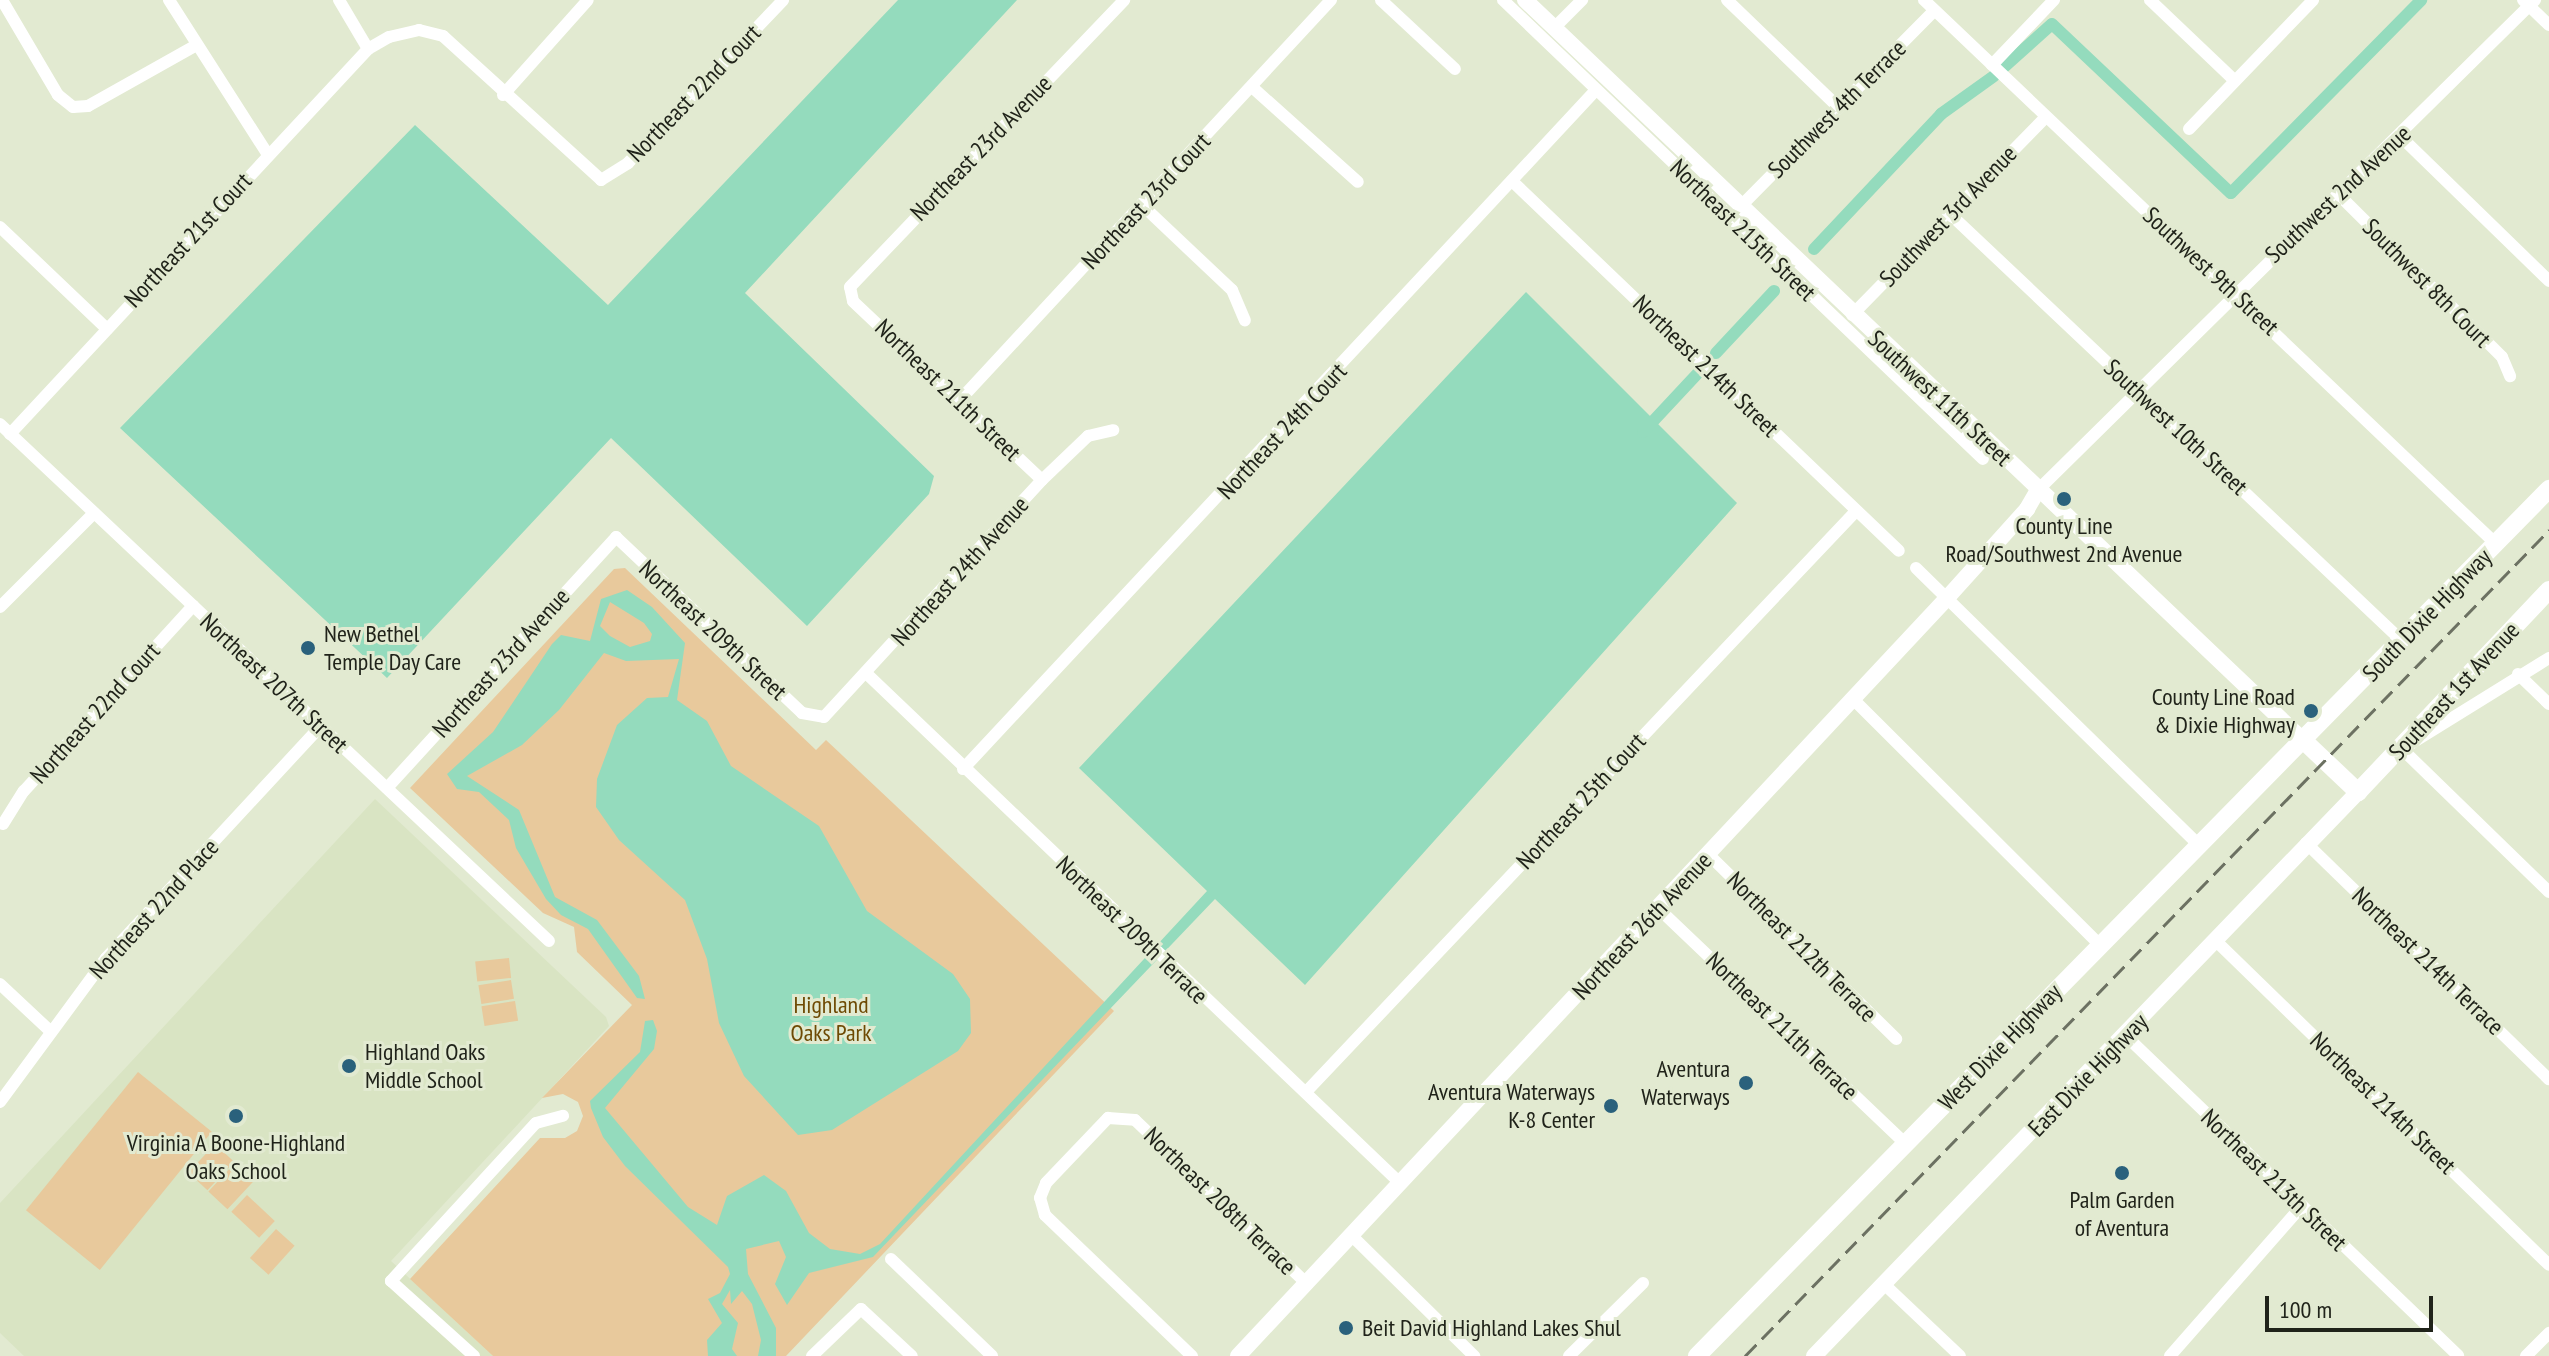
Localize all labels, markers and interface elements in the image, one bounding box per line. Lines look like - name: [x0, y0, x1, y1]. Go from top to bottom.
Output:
- street label: Northeast 22nd Court: [621, 18, 767, 168]
- street label: Southwest 4th Terrace: [1762, 34, 1912, 184]
- street label: Northeast 23rd Avenue: [904, 69, 1058, 227]
- street label: Southwest 2nd Avenue: [2259, 119, 2417, 269]
- street label: Northeast 23rd Court: [1076, 127, 1216, 275]
- street label: Southwest 3rd Avenue: [1873, 139, 2023, 293]
- street label: Northeast 215th Street: [1664, 153, 1822, 307]
- street label: Northeast 21st Court: [118, 167, 258, 313]
- street label: Southwest 9th Street: [2137, 201, 2285, 341]
- street label: Southwest 8th Court: [2357, 213, 2497, 353]
- street label: Northeast 214th Street: [1627, 289, 1785, 443]
- street label: Northeast 211th Street: [869, 313, 1027, 467]
- street label: Southwest 11th Street: [1862, 324, 2018, 472]
- street label: Southwest 10th Street: [2098, 353, 2254, 501]
- street label: Northeast 24th Court: [1212, 357, 1352, 505]
- street label: Northeast 24th Avenue: [885, 490, 1035, 652]
- marker: County Line Road/Southwest 2nd Avenue: [2055, 490, 2073, 508]
- place label: County Line Road/Southwest 2nd Avenue: [1945, 512, 2183, 568]
- street label: South Dixie Highway: [2357, 543, 2497, 687]
- street label: Northeast 209th Street: [633, 554, 793, 706]
- street label: Northeast 23rd Avenue: [426, 582, 576, 744]
- street label: Northeast 207th Street: [194, 607, 354, 759]
- street label: Southeast 1st Avenue: [2382, 616, 2526, 766]
- place label: New Bethel Temple Day Care: [324, 620, 462, 676]
- street label: Northeast 22nd Court: [24, 637, 166, 789]
- marker: New Bethel Temple Day Care: [299, 639, 317, 657]
- place label: County Line Road & Dixie Highway: [2151, 683, 2295, 739]
- marker: County Line Road & Dixie Highway: [2302, 702, 2320, 720]
- street label: Northeast 25th Court: [1511, 727, 1651, 875]
- street label: Northeast 22nd Place: [84, 833, 224, 985]
- street label: Northeast 26th Avenue: [1566, 846, 1718, 1006]
- street label: Northeast 209th Terrace: [1050, 850, 1214, 1010]
- street label: Northeast 212th Terrace: [1721, 866, 1883, 1028]
- street label: Northeast 214th Terrace: [2346, 881, 2510, 1041]
- street label: Northeast 211th Terrace: [1700, 946, 1864, 1106]
- street label: West Dixie Highway: [1932, 978, 2068, 1116]
- park label: Highland Oaks Park: [791, 991, 871, 1047]
- street label: East Dixie Highway: [2022, 1008, 2154, 1142]
- street label: Northeast 214th Street: [2304, 1026, 2462, 1180]
- place label: Highland Oaks Middle School: [365, 1038, 485, 1094]
- place label: Aventura Waterways: [1641, 1055, 1730, 1111]
- marker: Highland Oaks Middle School: [340, 1057, 358, 1075]
- marker: Aventura Waterways: [1737, 1074, 1755, 1092]
- place label: Aventura Waterways K-8 Center: [1428, 1078, 1595, 1134]
- marker: Aventura Waterways K-8 Center: [1602, 1097, 1620, 1115]
- street label: Northeast 213th Street: [2195, 1103, 2353, 1257]
- marker: Virginia A Boone-Highland Oaks School: [227, 1107, 245, 1125]
- street label: Northeast 208th Terrace: [1138, 1121, 1302, 1281]
- place label: Virginia A Boone-Highland Oaks School: [126, 1129, 346, 1185]
- marker: Palm Garden of Aventura: [2113, 1164, 2131, 1182]
- place label: Palm Garden of Aventura: [2070, 1186, 2174, 1242]
- scale bar: [2269, 1280, 2437, 1330]
- text: 100 m: [2279, 1294, 2332, 1325]
- place label: Beit David Highland Lakes Shul: [1362, 1314, 1621, 1342]
- marker: Beit David Highland Lakes Shul: [1337, 1319, 1355, 1337]

